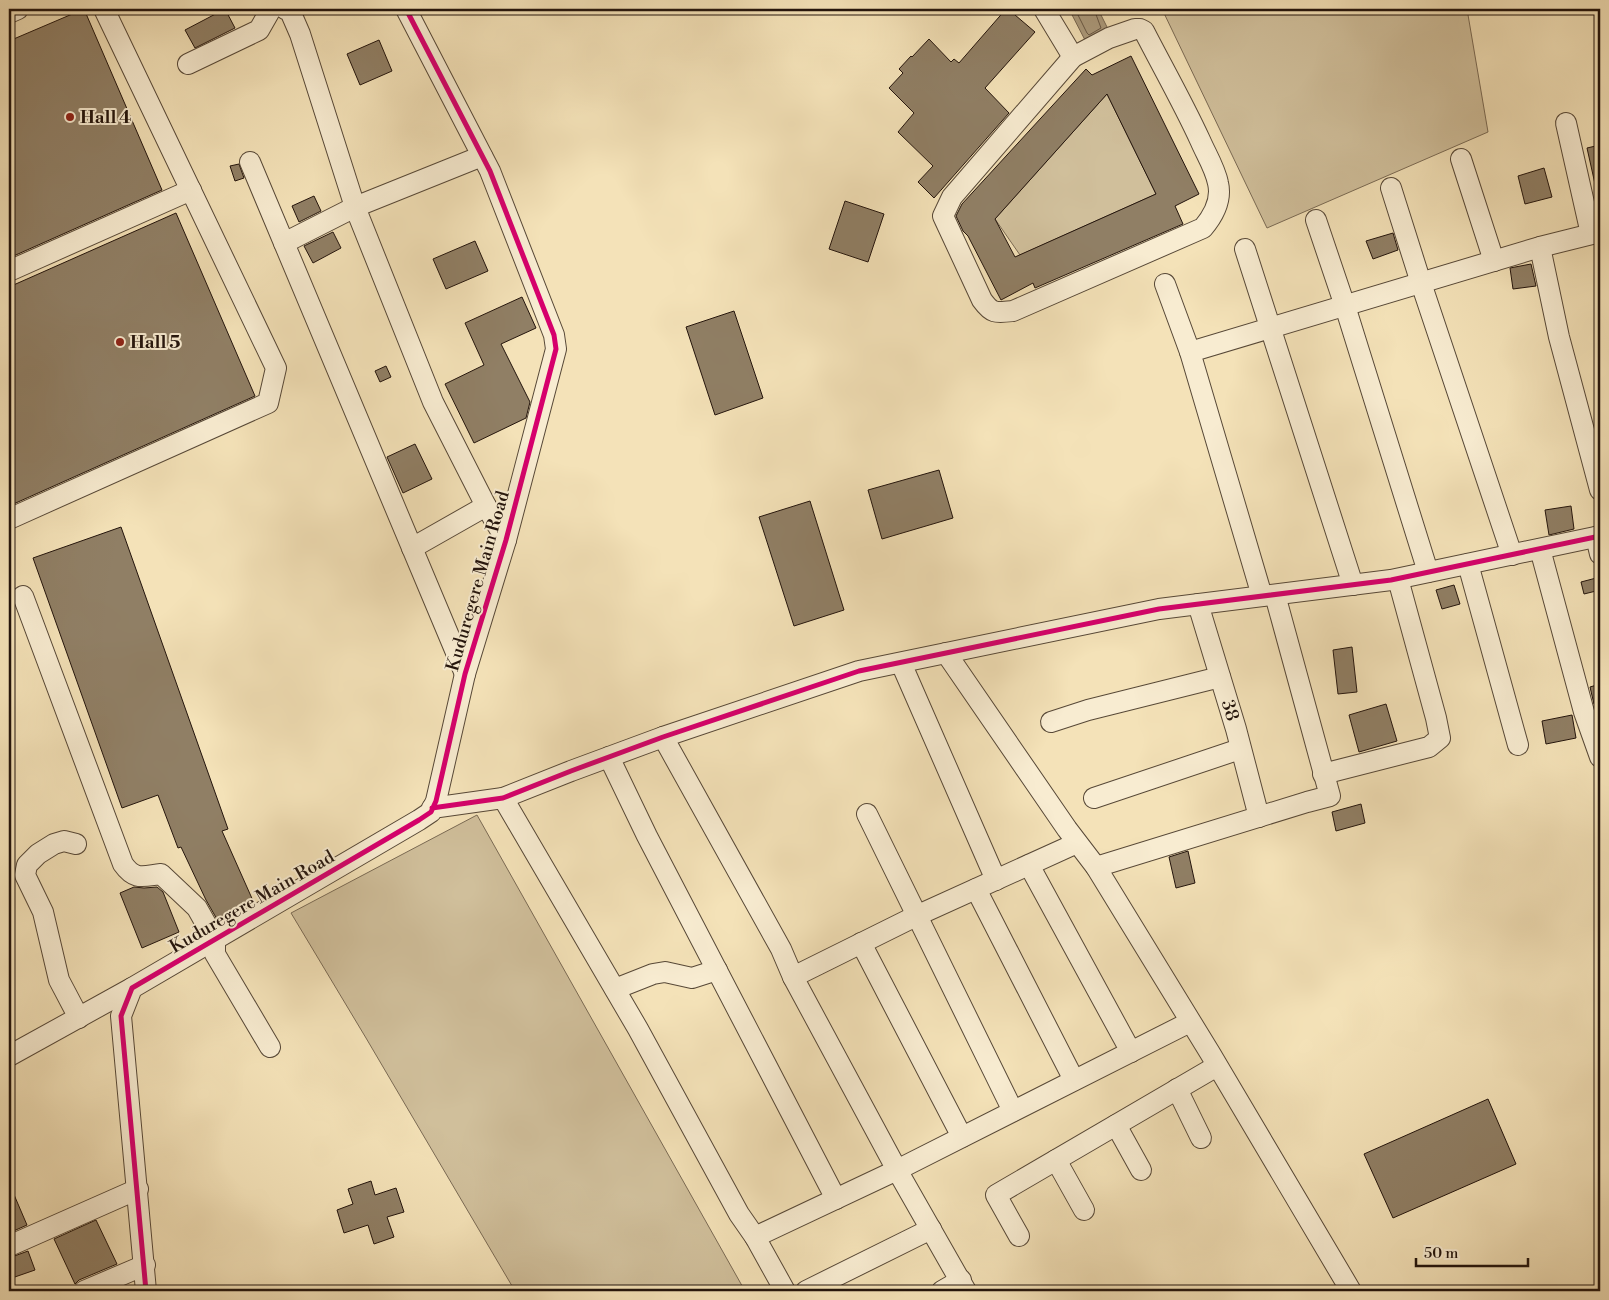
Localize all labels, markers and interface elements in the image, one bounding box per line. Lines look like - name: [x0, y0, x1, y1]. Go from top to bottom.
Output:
- place label: Hall 4: [80, 106, 131, 129]
- marker: Hall 4: [64, 111, 76, 123]
- place label: Hall 5: [130, 331, 181, 354]
- marker: Hall 5: [114, 336, 126, 348]
- street label: Kuduregere Main Road: [441, 487, 515, 674]
- street label: 38: [1216, 697, 1244, 724]
- street label: Kuduregere Main Road: [165, 845, 339, 959]
- scale bar: [1416, 1235, 1529, 1267]
- text: 50 m: [1424, 1244, 1458, 1263]

